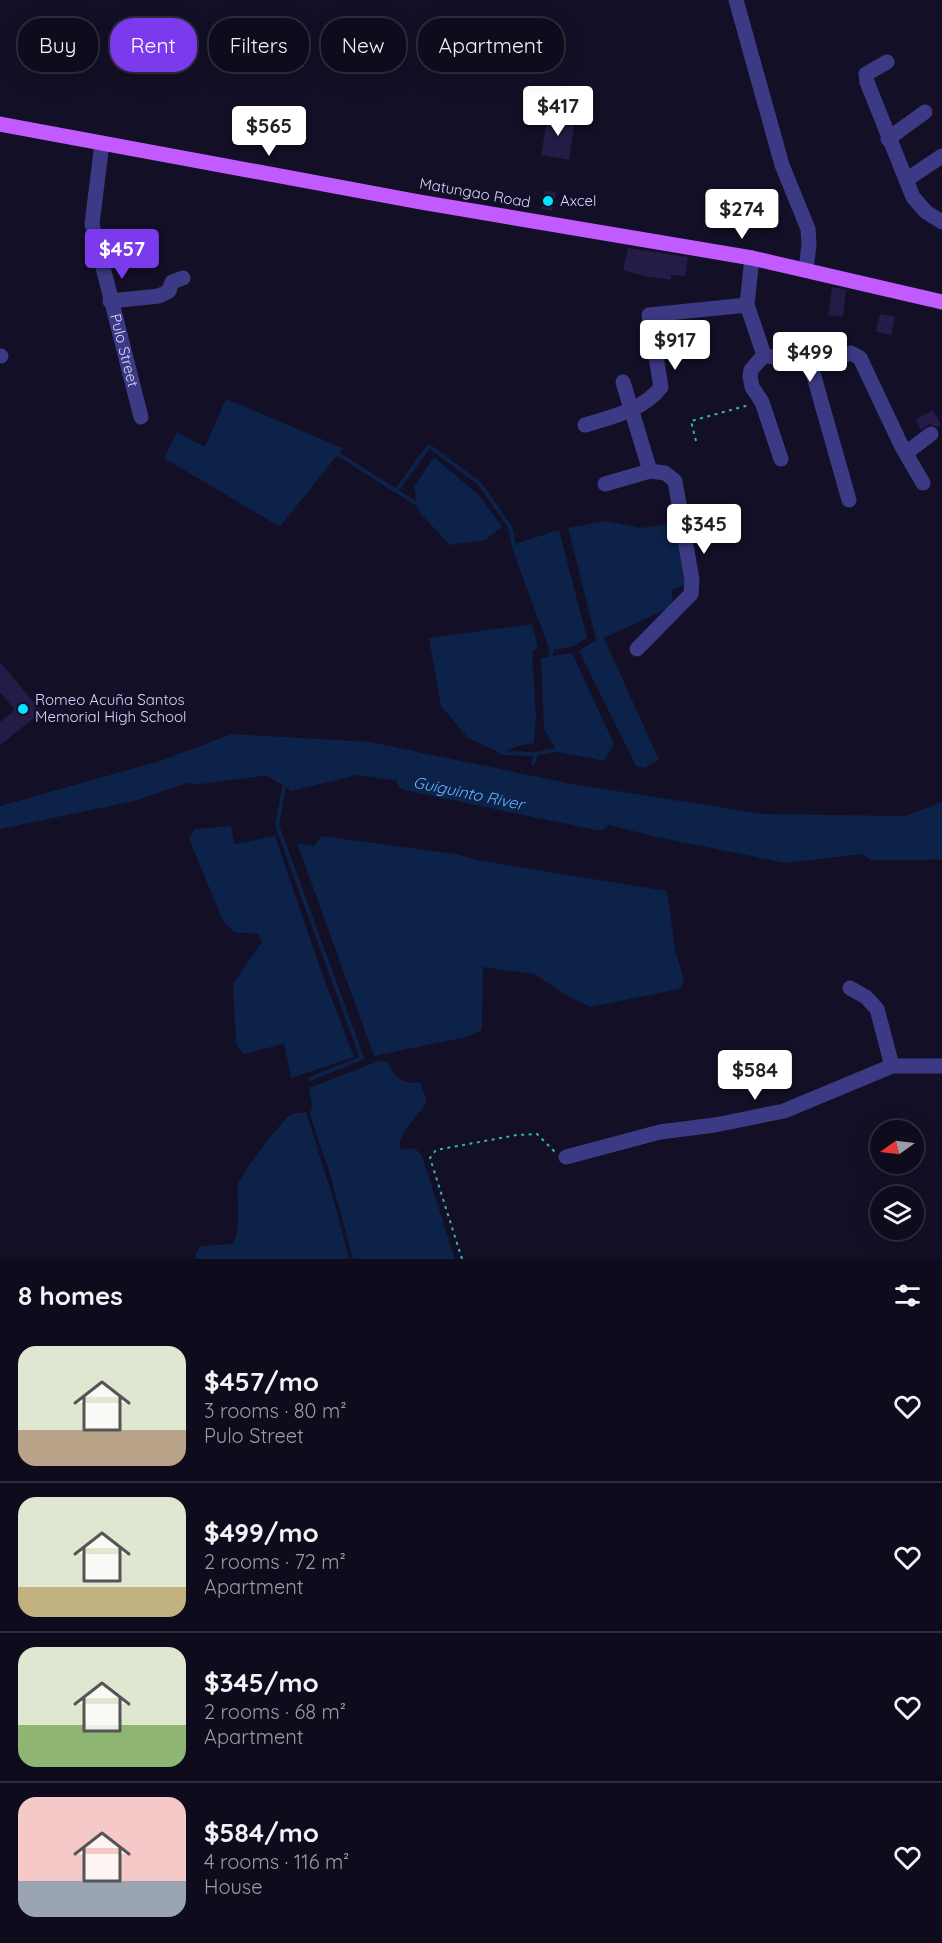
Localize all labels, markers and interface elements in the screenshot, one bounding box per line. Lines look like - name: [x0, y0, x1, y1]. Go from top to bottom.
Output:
- chip: Buy: [18, 18, 98, 72]
- chip: Rent: [110, 18, 197, 72]
- chip: Filters: [209, 18, 309, 72]
- chip: New: [321, 18, 406, 72]
- chip: Apartment: [418, 18, 564, 72]
- pin: $417: [522, 86, 594, 137]
- text: $417: [537, 93, 579, 118]
- pin: $565: [233, 106, 305, 157]
- text: $565: [246, 113, 292, 138]
- street label: Matungao Road: [418, 173, 532, 212]
- pin: $274: [706, 189, 778, 240]
- place label: Axcel: [560, 191, 597, 210]
- marker: Axcel: [541, 194, 555, 208]
- text: $274: [719, 196, 765, 221]
- pin: $457: [86, 229, 158, 280]
- text: $457: [99, 236, 145, 261]
- street label: Pulo Street: [106, 312, 143, 389]
- pin: $917: [639, 320, 711, 371]
- text: $917: [654, 327, 696, 352]
- pin: $499: [774, 332, 846, 383]
- text: $499: [787, 339, 833, 364]
- pin: $345: [668, 504, 740, 555]
- text: $345: [681, 511, 727, 536]
- place label: Romeo Acuña Santos Memorial High School: [35, 690, 187, 726]
- marker: Romeo Acuña Santos Memorial High School: [16, 702, 30, 716]
- water label: Guiguinto River: [412, 772, 528, 814]
- pin: $584: [719, 1050, 791, 1101]
- text: $584: [732, 1057, 778, 1082]
- north arrow: [870, 1120, 924, 1174]
- map controls: [870, 1120, 924, 1240]
- button: layers: [870, 1186, 924, 1240]
- text: 8 homes: [18, 1279, 123, 1312]
- icon: filters: [891, 1279, 924, 1312]
- text: $457/mo: [204, 1365, 319, 1398]
- icon: home: [66, 1370, 138, 1442]
- icon: heart: [891, 1390, 924, 1423]
- text: 3 rooms · 80 m²: [204, 1398, 347, 1423]
- text: Pulo Street: [204, 1423, 304, 1448]
- text: $499/mo: [204, 1516, 319, 1549]
- icon: home: [66, 1521, 138, 1593]
- icon: heart: [891, 1541, 924, 1574]
- text: 2 rooms · 72 m²: [204, 1549, 346, 1574]
- text: Apartment: [204, 1574, 304, 1599]
- text: $345/mo: [204, 1666, 319, 1699]
- icon: home: [66, 1671, 138, 1743]
- icon: heart: [891, 1691, 924, 1724]
- text: 2 rooms · 68 m²: [204, 1699, 346, 1724]
- text: Apartment: [204, 1724, 304, 1749]
- text: $584/mo: [204, 1816, 319, 1849]
- icon: home: [66, 1821, 138, 1893]
- icon: heart: [891, 1841, 924, 1874]
- text: 4 rooms · 116 m²: [204, 1849, 349, 1874]
- text: House: [204, 1874, 263, 1899]

